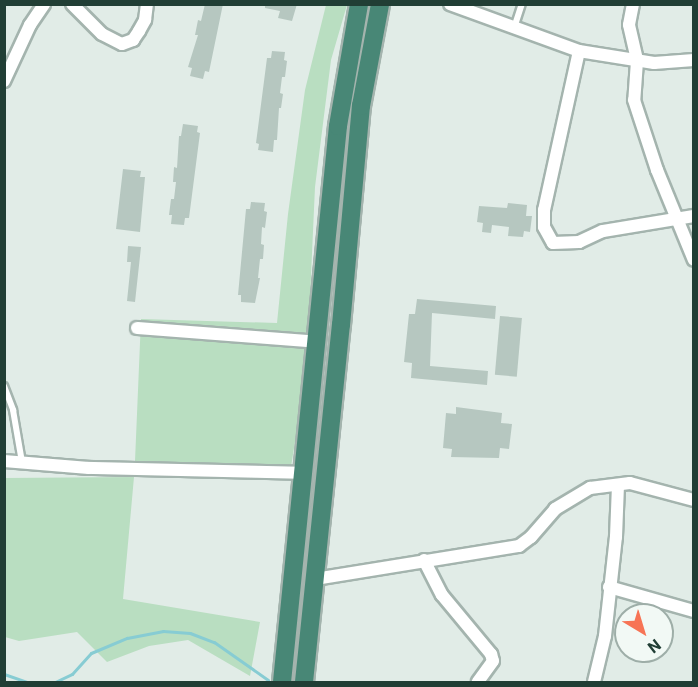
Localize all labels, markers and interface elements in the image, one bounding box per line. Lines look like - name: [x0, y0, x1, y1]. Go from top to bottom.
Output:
- north arrow: [614, 603, 674, 663]
- text: N: [644, 635, 664, 657]

